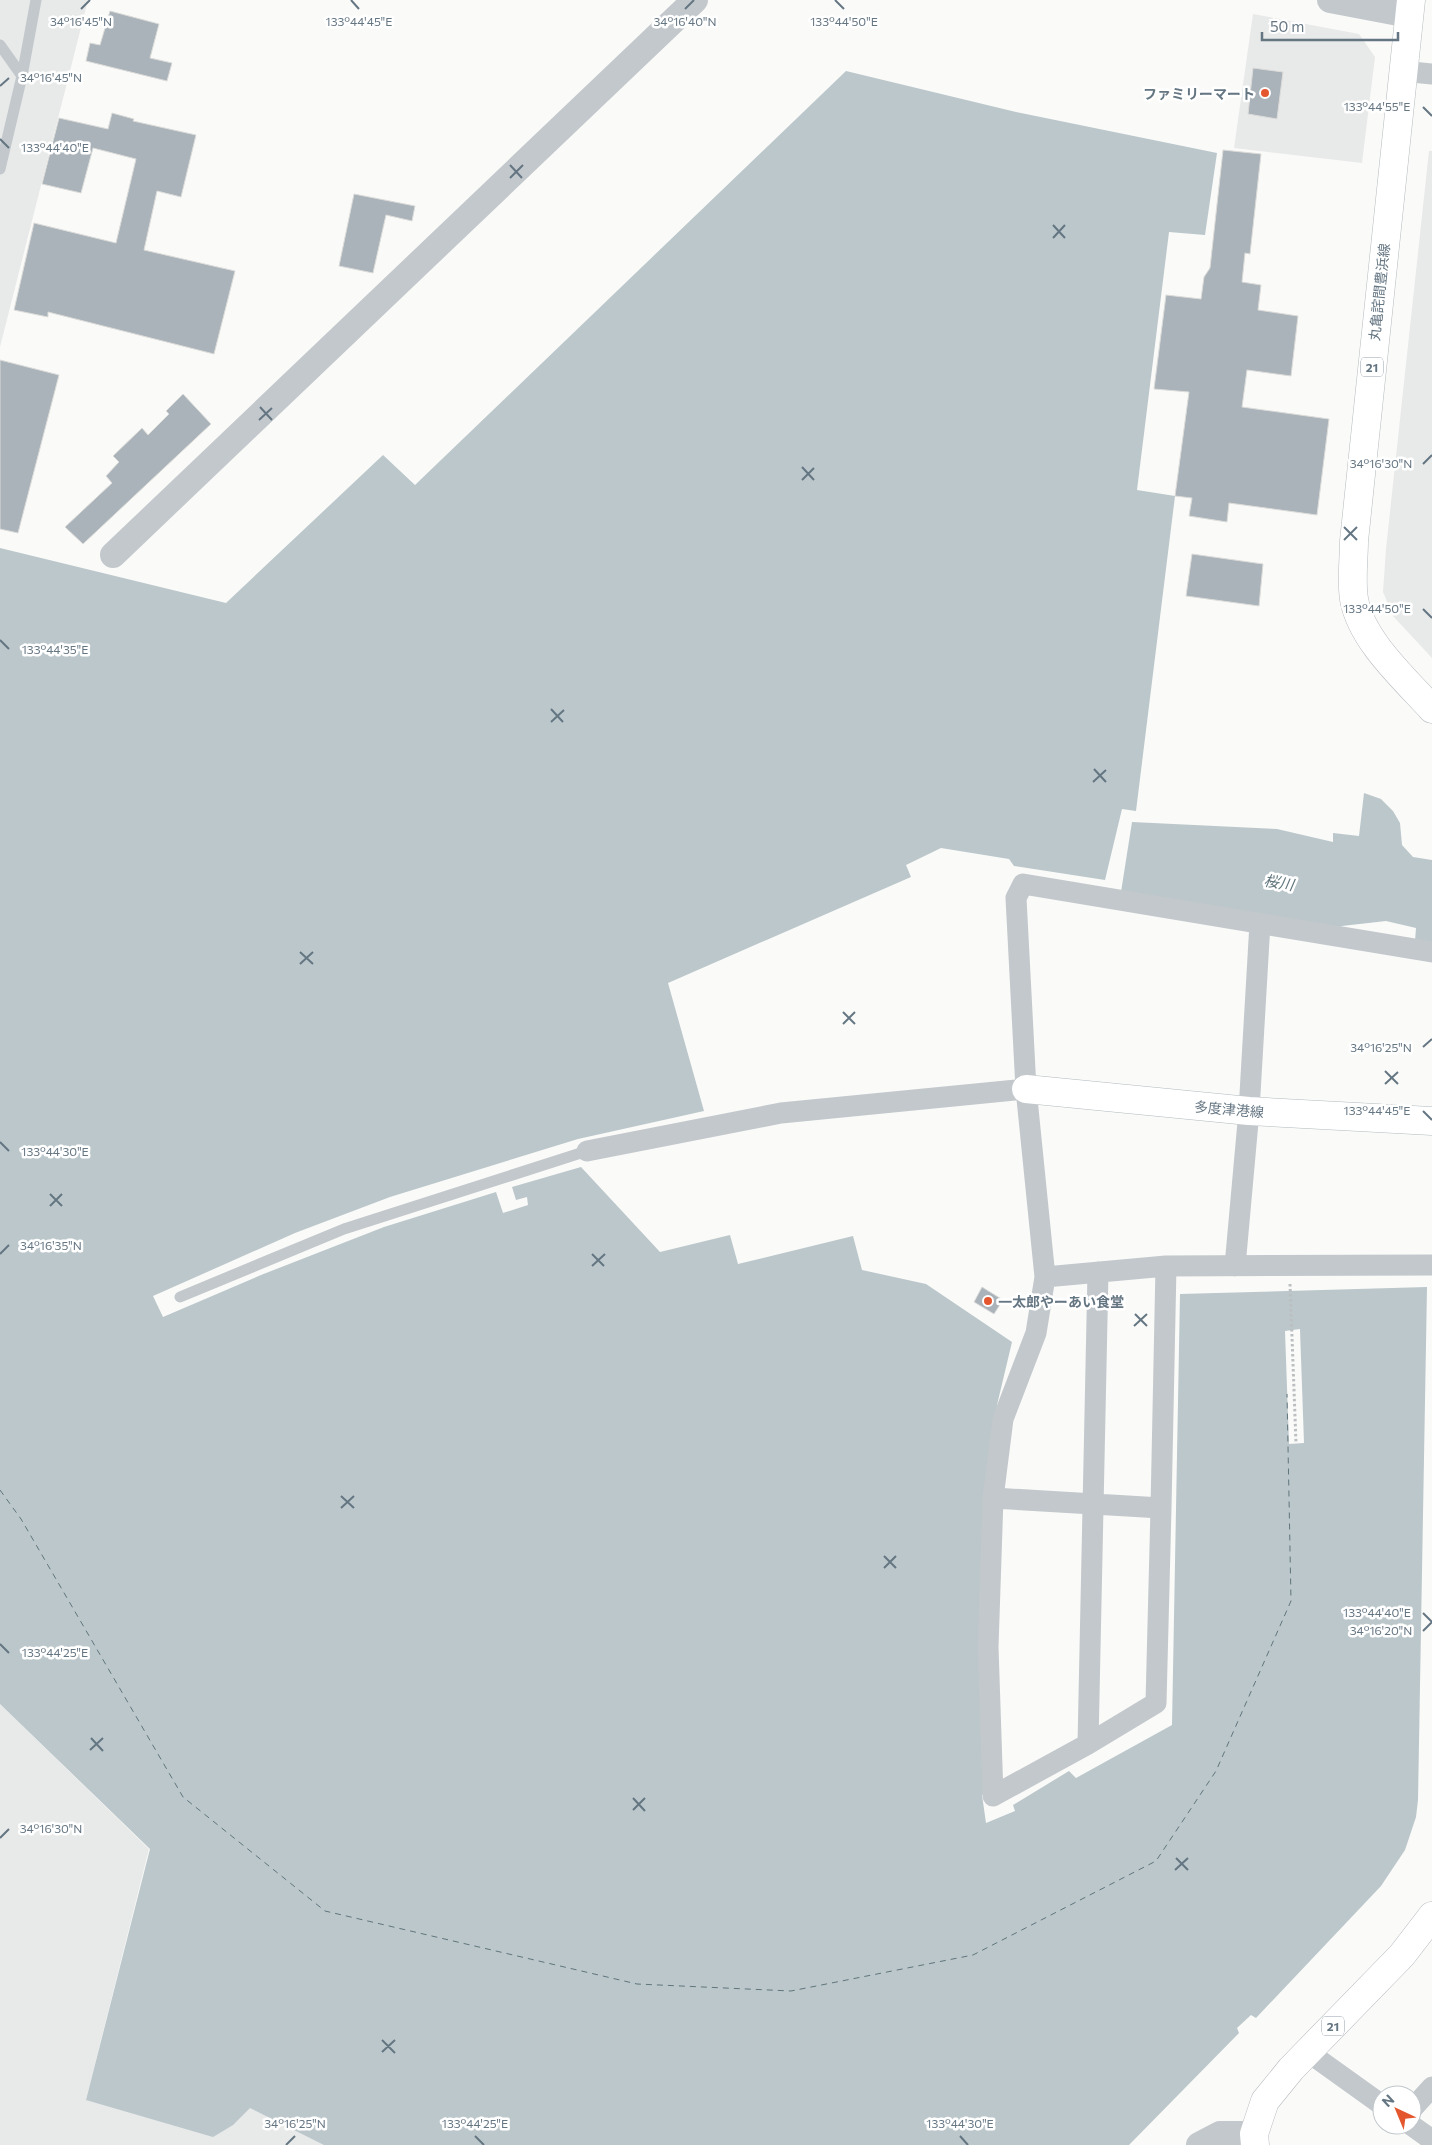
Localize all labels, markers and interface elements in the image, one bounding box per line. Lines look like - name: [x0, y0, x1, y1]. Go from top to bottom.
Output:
- scale bar: [1262, 10, 1398, 42]
- text: 34°16'45"N: [50, 14, 112, 28]
- text: 133°44'45"E: [326, 14, 392, 28]
- text: 34°16'40"N: [653, 14, 717, 28]
- text: 133°44'50"E: [810, 14, 878, 28]
- text: 50 m: [1270, 17, 1304, 35]
- text: 34°16'45"N: [20, 70, 82, 84]
- place label: ファミリーマート: [1143, 85, 1255, 102]
- marker: ファミリーマート: [1259, 87, 1271, 99]
- text: 133°44'55"E: [1344, 99, 1410, 113]
- text: 133°44'40"E: [21, 140, 89, 154]
- street label: 丸亀詫間豊浜線: [1365, 242, 1393, 342]
- road number: 21: [1361, 358, 1383, 377]
- text: 34°16'30"N: [1350, 456, 1412, 470]
- text: 133°44'50"E: [1343, 601, 1411, 615]
- text: 133°44'35"E: [22, 642, 88, 656]
- water label: 桜川: [1263, 871, 1297, 894]
- text: 34°16'25"N: [1350, 1040, 1412, 1054]
- street label: 多度津港線: [1193, 1097, 1265, 1121]
- text: 133°44'45"E: [1344, 1103, 1410, 1117]
- text: 133°44'30"E: [21, 1144, 89, 1158]
- text: 34°16'35"N: [20, 1238, 82, 1252]
- place label: 一太郎やーあい食堂: [998, 1293, 1124, 1310]
- marker: 一太郎やーあい食堂: [982, 1295, 994, 1307]
- text: 133°44'40"E: [1343, 1605, 1411, 1619]
- text: 34°16'20"N: [1350, 1623, 1412, 1637]
- text: 133°44'25"E: [22, 1645, 88, 1659]
- text: 34°16'30"N: [20, 1821, 82, 1835]
- road number: 21: [1322, 2016, 1344, 2035]
- north arrow: [1372, 2085, 1422, 2135]
- text: N: [1378, 2091, 1397, 2110]
- text: 34°16'25"N: [264, 2116, 326, 2130]
- text: 133°44'25"E: [442, 2116, 508, 2130]
- text: 133°44'30"E: [926, 2116, 994, 2130]

